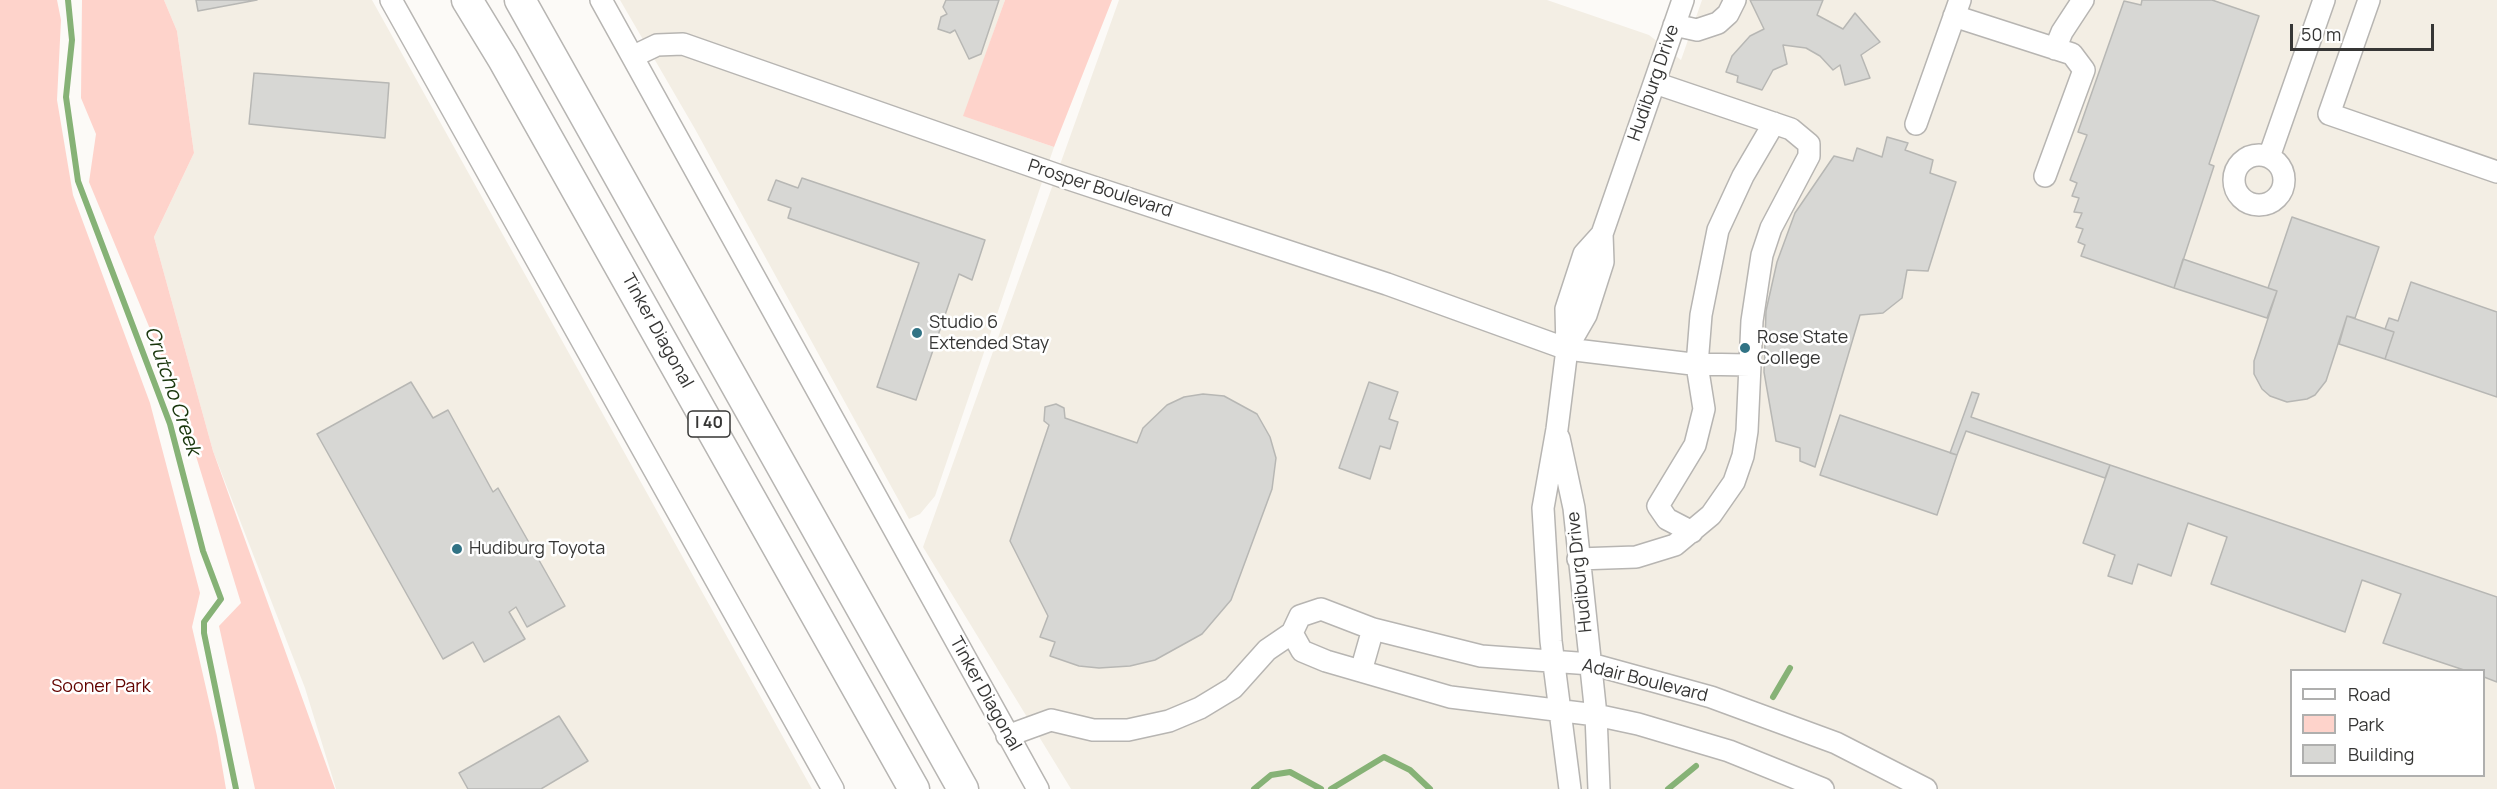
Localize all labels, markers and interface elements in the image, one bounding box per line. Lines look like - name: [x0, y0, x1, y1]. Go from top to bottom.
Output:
- scale bar: [2293, 12, 2437, 50]
- street label: Hudiburg Drive: [1624, 22, 1684, 144]
- text: 50 m: [2301, 22, 2341, 46]
- street label: Prosper Boulevard: [1025, 155, 1175, 223]
- street label: Tinker Diagonal: [617, 270, 697, 392]
- place label: Studio 6 Extended Stay: [929, 312, 1049, 354]
- water label: Crutcho Creek: [139, 324, 205, 458]
- marker: Studio 6 Extended Stay: [910, 326, 924, 340]
- place label: Rose State College: [1757, 327, 1848, 370]
- marker: Rose State College: [1738, 341, 1752, 355]
- road number: I 40: [688, 411, 730, 437]
- street label: Hudiburg Drive: [1563, 510, 1597, 634]
- place label: Hudiburg Toyota: [469, 538, 605, 560]
- marker: Hudiburg Toyota: [450, 542, 464, 556]
- street label: Tinker Diagonal: [945, 633, 1025, 755]
- street label: Adair Boulevard: [1580, 655, 1710, 707]
- legend: [2290, 669, 2485, 777]
- park label: Sooner Park: [51, 676, 151, 698]
- text: Road: [2348, 682, 2391, 706]
- text: Park: [2348, 712, 2384, 736]
- text: Building: [2348, 742, 2414, 766]

